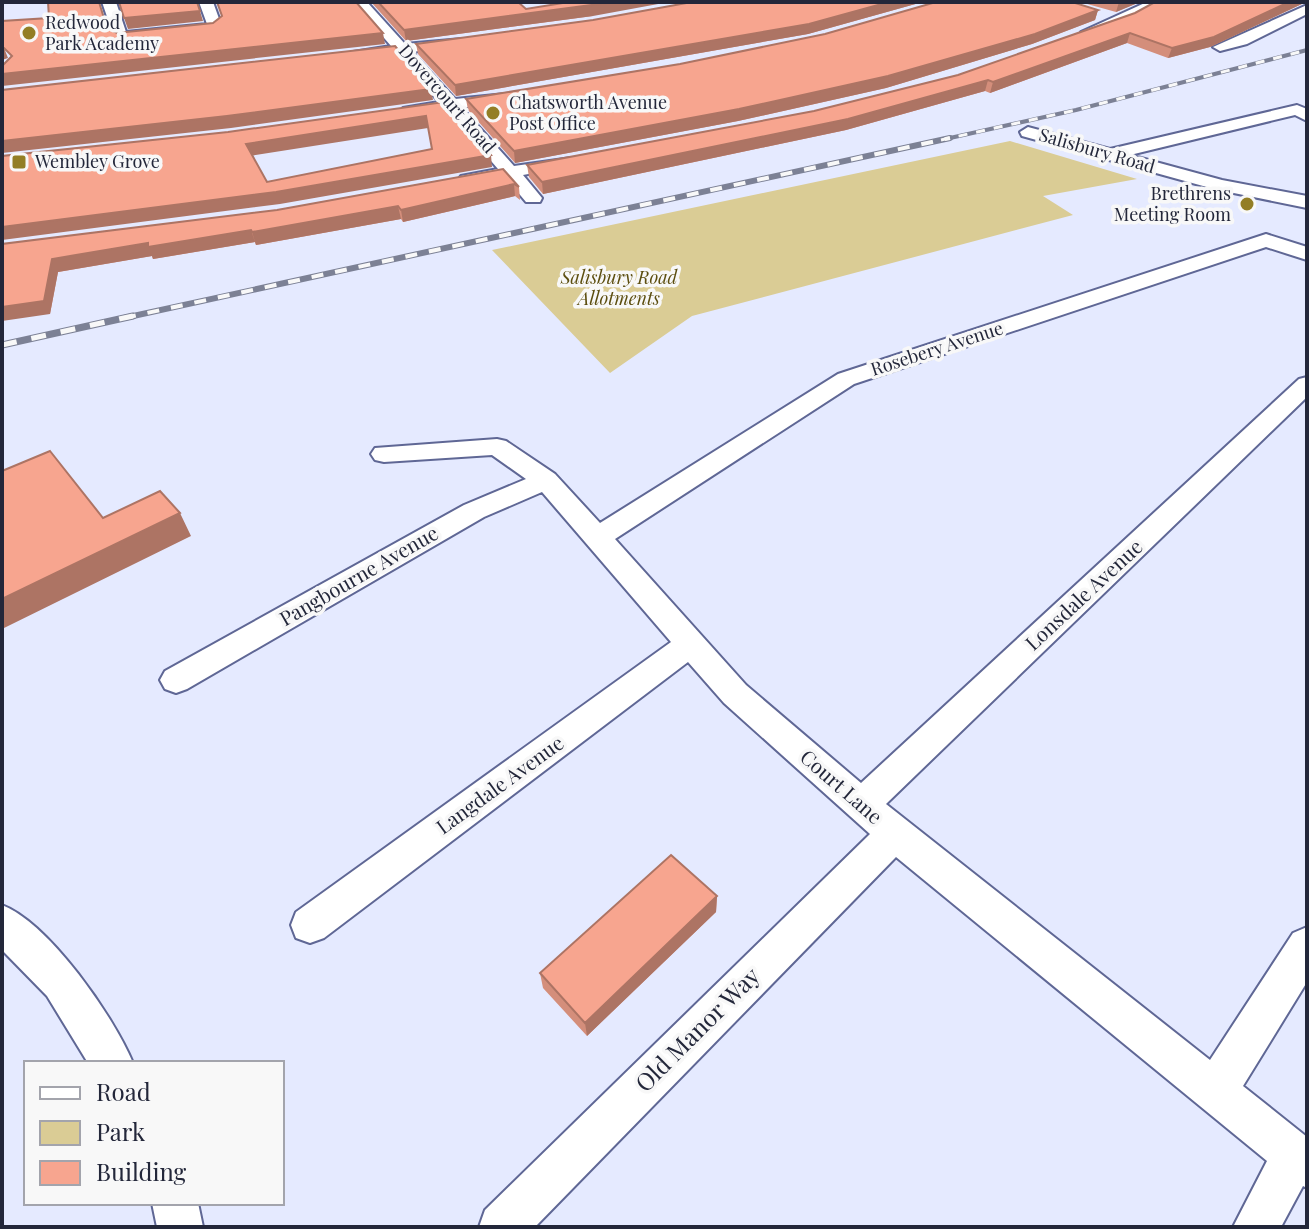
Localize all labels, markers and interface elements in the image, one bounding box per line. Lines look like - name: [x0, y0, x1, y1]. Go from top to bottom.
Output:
- place label: Redwood Park Academy: [45, 10, 159, 55]
- marker: Redwood Park Academy: [20, 24, 38, 42]
- street label: Dovercourt Road: [394, 39, 502, 158]
- place label: Chatsworth Avenue Post Office: [509, 90, 667, 135]
- marker: Chatsworth Avenue Post Office: [484, 104, 502, 122]
- street label: Salisbury Road: [1036, 122, 1159, 178]
- place label: Wembley Grove: [34, 149, 160, 173]
- marker: Wembley Grove: [10, 153, 28, 171]
- place label: Brethrens Meeting Room: [1114, 181, 1231, 226]
- marker: Brethrens Meeting Room: [1238, 195, 1256, 213]
- park label: Salisbury Road Allotments: [560, 265, 679, 310]
- street label: Rosebery Avenue: [867, 315, 1006, 381]
- street label: Pangbourne Avenue: [274, 518, 442, 631]
- street label: Lonsdale Avenue: [1019, 532, 1147, 655]
- street label: Langdale Avenue: [430, 728, 568, 839]
- street label: Court Lane: [795, 743, 889, 829]
- street label: Old Manor Way: [627, 959, 766, 1098]
- legend: [24, 1061, 284, 1205]
- text: Road: [96, 1075, 151, 1107]
- text: Park: [96, 1115, 146, 1147]
- text: Building: [96, 1155, 187, 1187]

